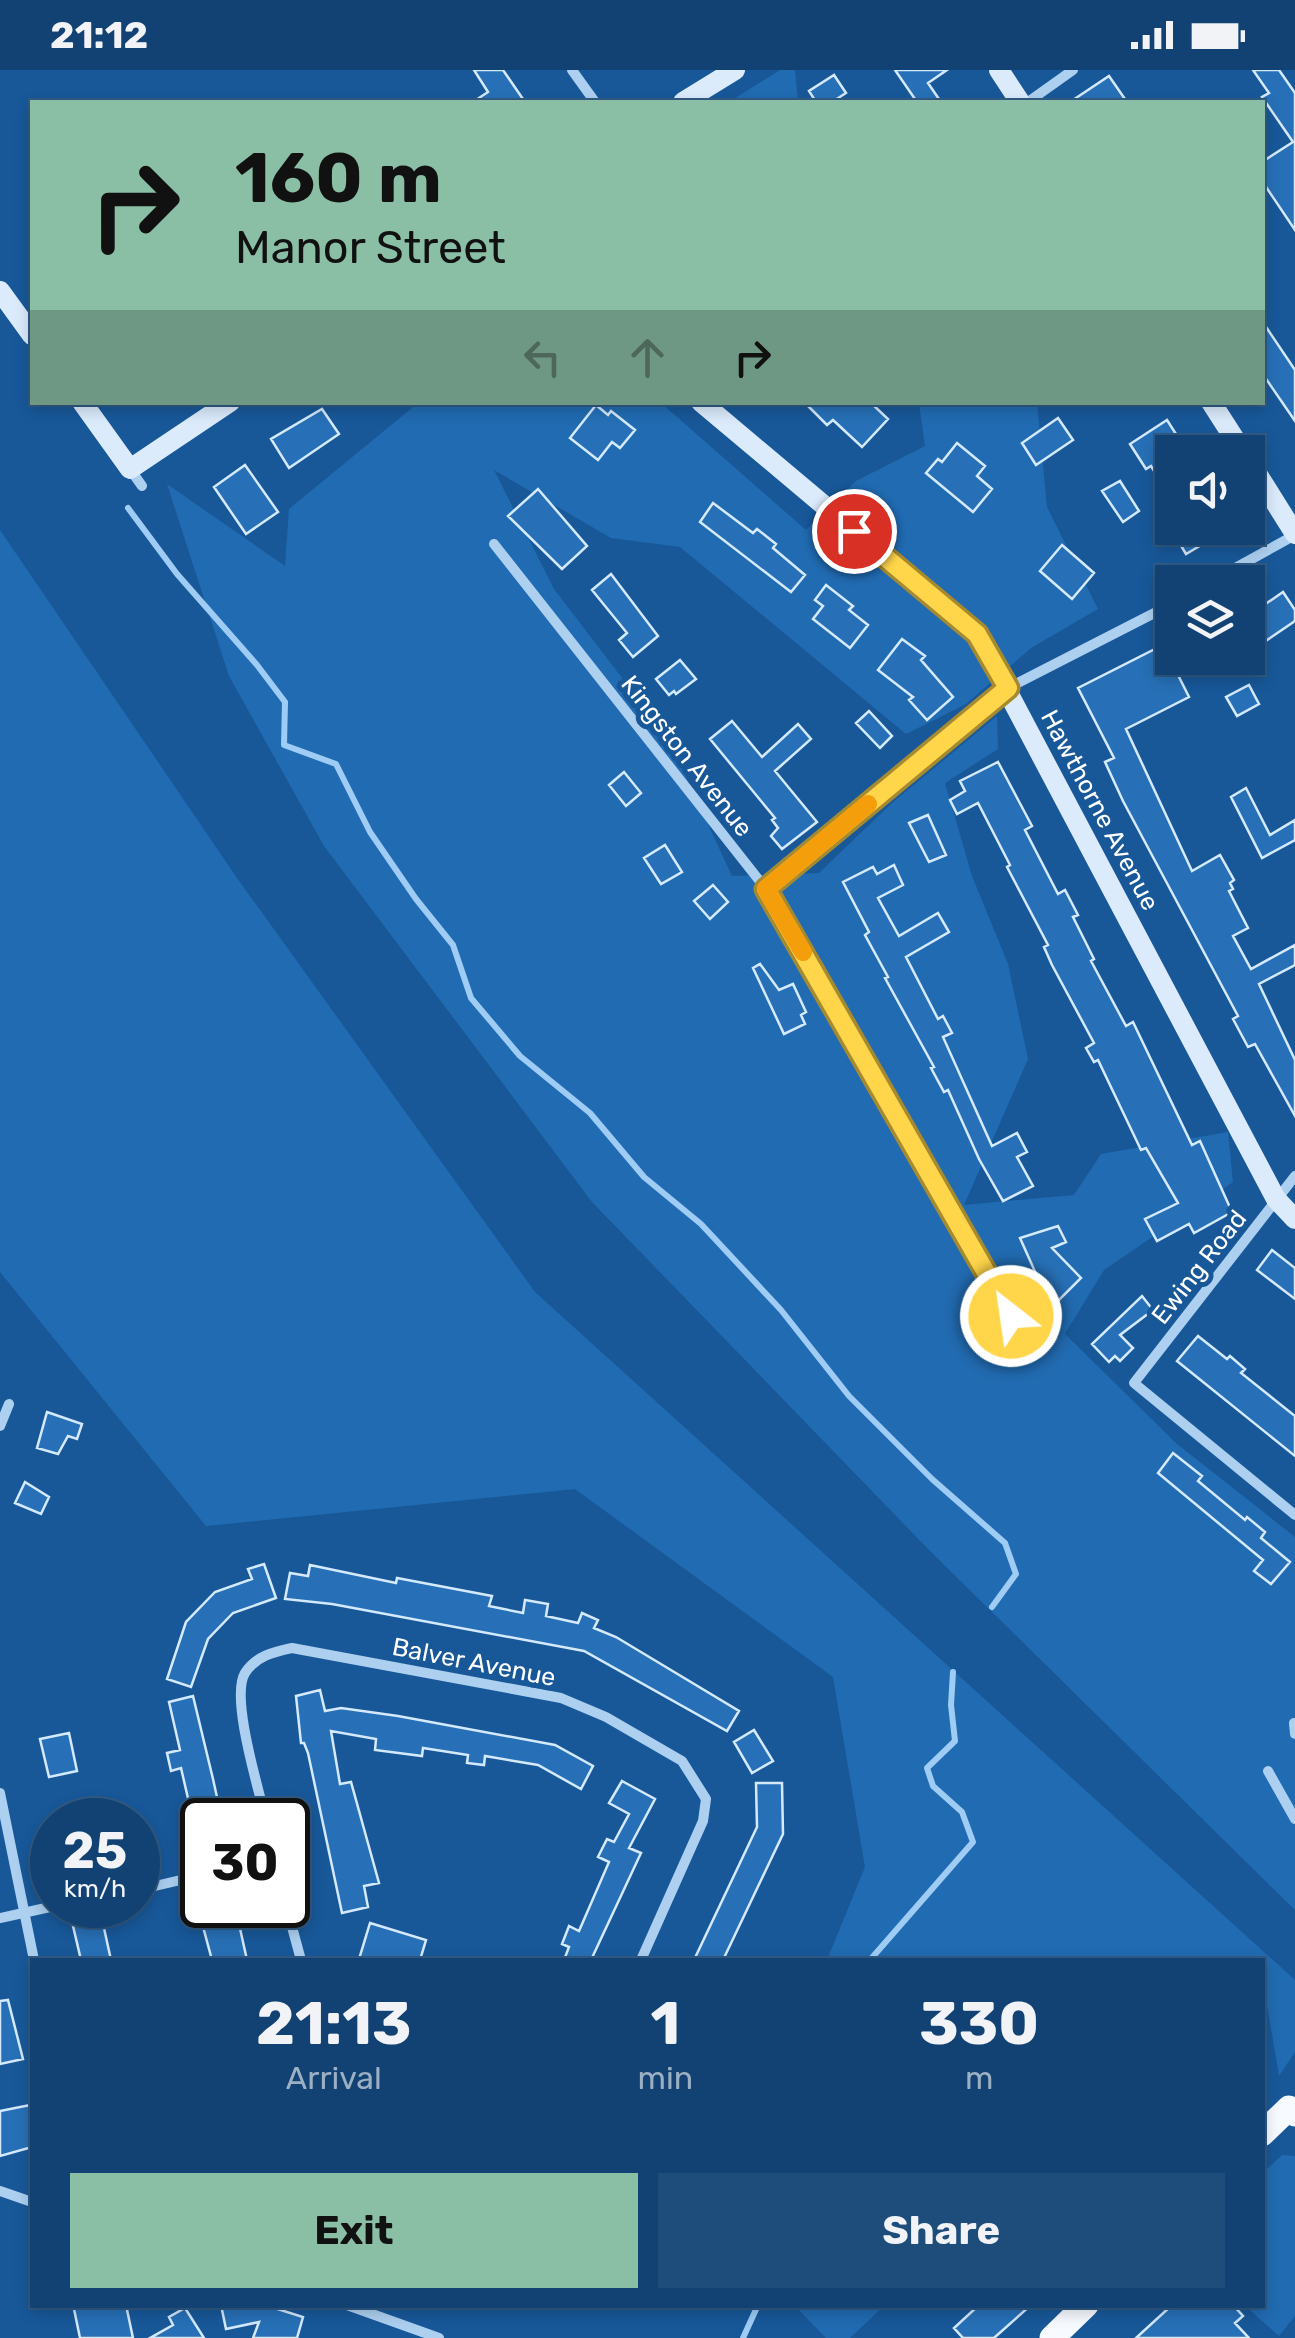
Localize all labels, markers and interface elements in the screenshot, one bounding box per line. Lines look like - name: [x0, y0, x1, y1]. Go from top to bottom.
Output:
- text: 21:12: [50, 12, 148, 58]
- text: 160 m: [235, 137, 442, 220]
- icon: right: [70, 140, 200, 270]
- text: Manor Street: [235, 221, 506, 274]
- icon: left: [515, 330, 570, 385]
- icon: ahead: [620, 330, 675, 385]
- icon: right: [725, 330, 780, 385]
- map controls: [1155, 435, 1265, 675]
- button: sound: [1155, 435, 1265, 545]
- pin: [812, 489, 897, 574]
- icon: arrive: [827, 504, 882, 559]
- button: layers: [1155, 565, 1265, 675]
- street label: Kingston Avenue: [615, 670, 759, 842]
- street label: Hawthorne Avenue: [1035, 705, 1165, 915]
- street label: Ewing Road: [1146, 1204, 1252, 1330]
- position arrow: [959, 1264, 1063, 1368]
- street label: Balver Avenue: [390, 1632, 558, 1692]
- speed limit sign: 30: [180, 1798, 310, 1928]
- text: 25: [63, 1821, 127, 1881]
- text: km/h: [64, 1874, 126, 1903]
- text: 21:13: [256, 1988, 412, 2059]
- text: 1: [650, 1988, 680, 2059]
- text: 330: [919, 1988, 1039, 2059]
- text: Arrival: [286, 2059, 382, 2097]
- text: min: [638, 2059, 693, 2097]
- text: m: [965, 2059, 993, 2097]
- button: Exit: [70, 2173, 638, 2288]
- button: Share: [658, 2173, 1225, 2288]

